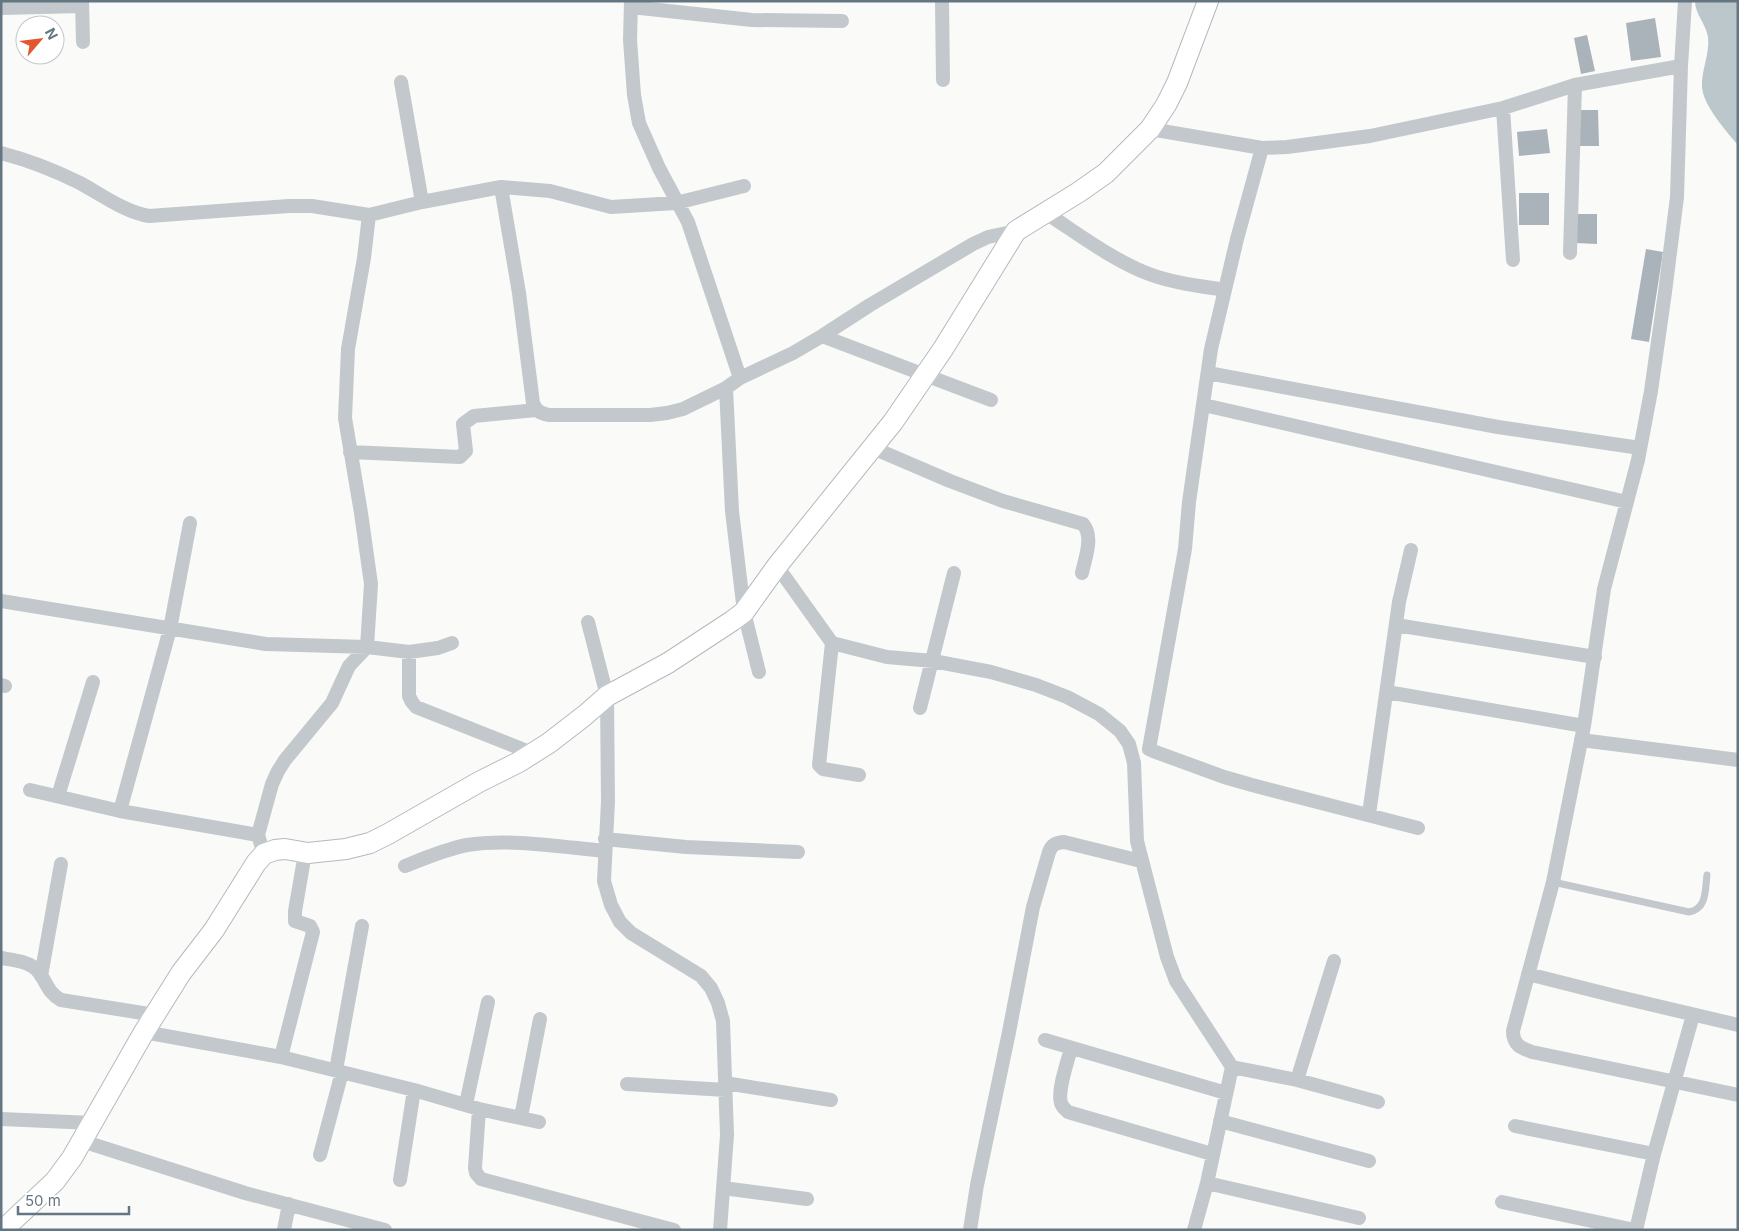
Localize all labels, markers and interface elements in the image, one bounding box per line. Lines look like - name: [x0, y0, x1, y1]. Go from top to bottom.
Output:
- north arrow: [15, 15, 65, 65]
- text: N: [42, 25, 62, 42]
- scale bar: [18, 1184, 129, 1216]
- text: 50 m: [25, 1191, 61, 1210]

